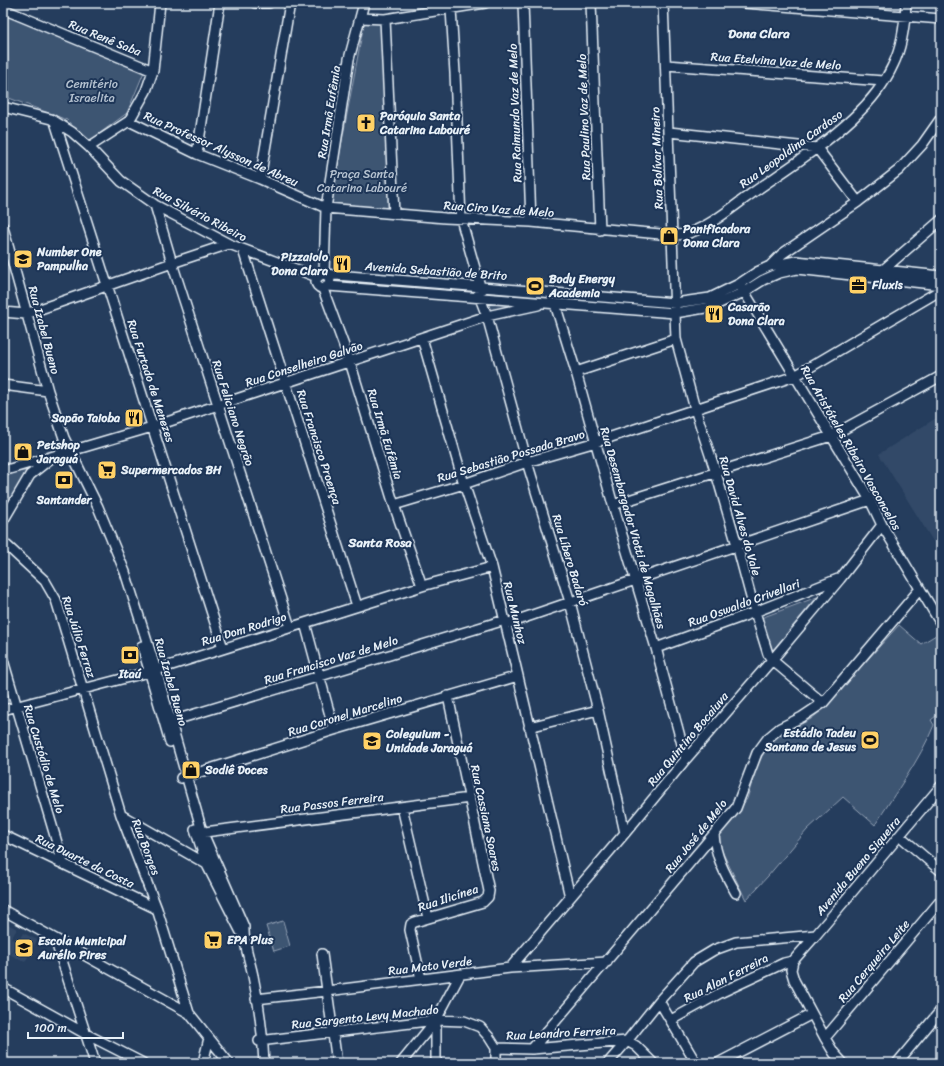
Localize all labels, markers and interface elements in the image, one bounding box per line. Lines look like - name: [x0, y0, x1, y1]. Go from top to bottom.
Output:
- street label: Rua Renê Saba: [65, 13, 146, 63]
- district label: Dona Clara: [728, 22, 790, 45]
- street label: Rua Raimundo Vaz de Melo: [502, 43, 528, 183]
- street label: Rua Etelvina Vaz de Melo: [710, 45, 842, 77]
- street label: Rua Paulino Vaz de Melo: [571, 53, 597, 181]
- street label: Rua Irmã Eufêmia: [311, 64, 347, 160]
- park label: Cemitério Israelita: [66, 73, 118, 109]
- street label: Rua Leopoldina Cardoso: [734, 104, 848, 194]
- street label: Rua Professor Alysson de Abreu: [140, 105, 302, 193]
- place label: Paróquia Santa Catarina Labouré: [379, 105, 471, 141]
- street label: Rua Bolívar Mineiro: [644, 106, 670, 210]
- church icon: Paróquia Santa Catarina Labouré: [355, 112, 377, 134]
- park label: Praça Santa Catarina Labouré: [317, 163, 407, 199]
- street label: Rua Silvério Ribeiro: [149, 180, 251, 248]
- street label: Rua Ciro Vaz de Melo: [443, 194, 555, 224]
- place label: Panificadora Dona Clara: [683, 218, 751, 254]
- shop icon: Panificadora Dona Clara: [658, 225, 680, 247]
- place label: Number One Pampulha: [36, 241, 102, 277]
- place label: Pizzaiolo Dona Clara: [271, 246, 329, 282]
- school or university icon: Number One Pampulha: [12, 248, 34, 270]
- restaurant icon: Pizzaiolo Dona Clara: [331, 253, 353, 275]
- street label: Avenida Sebastião de Brito: [363, 255, 508, 287]
- place label: Body Energy Academia: [548, 268, 616, 304]
- office icon: Fluxis: [847, 274, 869, 296]
- place label: Fluxis: [871, 274, 904, 296]
- sports icon: Body Energy Academia: [524, 275, 546, 297]
- street label: Rua Izabel Bueno: [22, 283, 66, 377]
- place label: Casarão Dona Clara: [727, 296, 785, 332]
- restaurant icon: Casarão Dona Clara: [703, 303, 725, 325]
- street label: Rua Furtado de Menezes: [121, 317, 181, 446]
- street label: Rua Conselheiro Galvão: [242, 335, 366, 393]
- street label: Rua Feliciano Negrão: [205, 357, 261, 469]
- street label: Rua Aristóteles Ribeiro Vasconcelos: [795, 361, 908, 535]
- street label: Rua Irmã Eufêmia: [361, 386, 409, 482]
- street label: Rua Francisco Proença: [290, 387, 348, 508]
- place label: Sapão Taioba: [51, 407, 121, 429]
- restaurant icon: Sapão Taioba: [123, 407, 145, 429]
- street label: Rua Sebastião Possada Bravo: [434, 423, 588, 489]
- street label: Rua Desembargador Viotti de Magalhães: [594, 424, 673, 632]
- place label: Petshop Jaraguá: [36, 434, 81, 470]
- shop icon: Petshop Jaraguá: [12, 441, 34, 463]
- street label: Rua David Alves do Vale: [712, 454, 768, 578]
- supermarket icon: Supermercados BH: [96, 459, 118, 481]
- place label: Supermercados BH: [120, 459, 222, 481]
- bank icon: Santander: [53, 469, 75, 491]
- place label: Santander: [36, 489, 92, 511]
- street label: Rua Líbero Badaró: [546, 511, 595, 610]
- district label: Santa Rosa: [347, 531, 412, 554]
- street label: Rua Oswaldo Crivellari: [685, 572, 804, 633]
- street label: Rua Munhoz: [497, 579, 533, 647]
- street label: Rua Júlio Ferraz: [55, 593, 103, 681]
- street label: Rua Dom Rodrigo: [199, 606, 289, 652]
- street label: Rua Francisco Vaz de Melo: [261, 629, 401, 691]
- street label: Rua Izabel Bueno: [148, 635, 194, 729]
- bank icon: Itaú: [119, 644, 141, 666]
- place label: Itaú: [118, 663, 142, 685]
- street label: Rua Quintino Bocaiuva: [642, 686, 735, 791]
- street label: Rua Coronel Marcelino: [285, 687, 405, 743]
- street label: Rua Custódio de Melo: [17, 702, 71, 816]
- place label: Estádio Tadeu Santana de Jesus: [764, 722, 857, 758]
- place label: Coleguium - Unidade Jaraguá: [385, 723, 472, 759]
- sports icon: Estádio Tadeu Santana de Jesus: [859, 729, 881, 751]
- school or university icon: Coleguium - Unidade Jaraguá: [361, 730, 383, 752]
- shop icon: Sodiê Doces: [180, 759, 202, 781]
- place label: Sodiê Doces: [204, 759, 269, 781]
- street label: Rua Cassiana Soares: [464, 763, 508, 874]
- street label: Rua Passos Ferreira: [279, 786, 386, 820]
- street label: Rua José de Melo: [659, 794, 733, 878]
- street label: Avenida Bueno Siqueira: [809, 811, 907, 921]
- street label: Rua Borges: [125, 816, 167, 878]
- street label: Rua Duarte da Costa: [32, 827, 139, 895]
- street label: Rua Ilicínea: [415, 878, 482, 918]
- street label: Rua Cerqueira Leite: [832, 914, 916, 1008]
- supermarket icon: EPA Plus: [202, 929, 224, 951]
- place label: EPA Plus: [227, 929, 274, 951]
- place label: Escola Municipal Aurélio Pires: [37, 930, 126, 966]
- school or university icon: Escola Municipal Aurélio Pires: [13, 937, 35, 959]
- street label: Rua Alan Ferreira: [680, 947, 772, 1009]
- street label: Rua Mato Verde: [387, 950, 473, 982]
- street label: Rua Sargento Levy Machado: [290, 998, 440, 1036]
- scale bar: [28, 1014, 123, 1040]
- text: 100 m: [34, 1017, 67, 1039]
- street label: Rua Leandro Ferreira: [506, 1019, 616, 1047]

